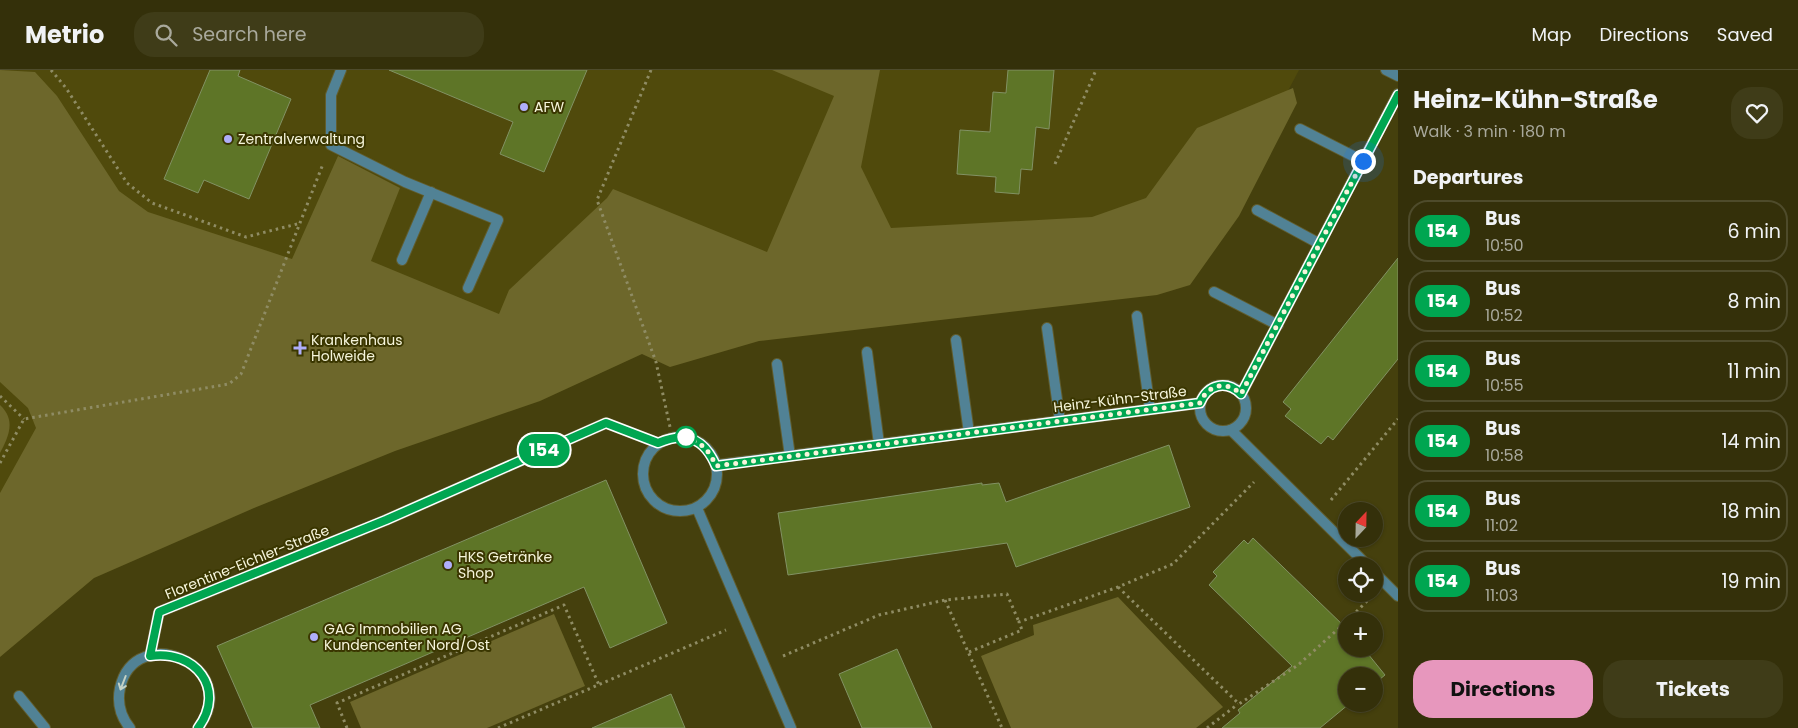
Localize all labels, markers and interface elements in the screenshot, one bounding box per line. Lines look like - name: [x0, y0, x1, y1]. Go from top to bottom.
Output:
- search box: [134, 12, 484, 57]
- text: Metrio: [25, 18, 104, 51]
- icon: search: [152, 21, 180, 49]
- text: Search here: [192, 21, 307, 48]
- text: Map: [1532, 22, 1571, 47]
- text: Directions: [1599, 22, 1689, 47]
- text: Saved: [1717, 22, 1773, 47]
- text: Heinz-Kühn-Straße: [1413, 83, 1658, 116]
- button: heart: [1731, 87, 1783, 139]
- place label: AFW: [534, 97, 564, 117]
- marker: AFW: [518, 101, 530, 113]
- text: Walk · 3 min · 180 m: [1413, 120, 1566, 143]
- place label: Zentralverwaltung: [238, 129, 365, 149]
- marker: Zentralverwaltung: [222, 133, 234, 145]
- your location: [1351, 149, 1376, 174]
- text: Departures: [1413, 164, 1523, 191]
- text: Bus: [1485, 205, 1521, 232]
- text: 154: [1427, 218, 1458, 243]
- text: 6 min: [1727, 218, 1781, 245]
- text: 10:50: [1485, 234, 1524, 257]
- text: Bus: [1485, 275, 1521, 302]
- text: 154: [1427, 288, 1458, 313]
- text: 8 min: [1728, 288, 1781, 315]
- text: 10:52: [1485, 304, 1523, 327]
- place label: Krankenhaus Holweide: [311, 330, 403, 366]
- marker: Krankenhaus Holweide: [293, 341, 307, 355]
- text: Bus: [1485, 345, 1521, 372]
- text: 154: [1427, 358, 1458, 383]
- text: 11 min: [1727, 358, 1781, 385]
- text: 10:55: [1485, 374, 1524, 397]
- street label: Heinz-Kühn-Straße: [1052, 381, 1188, 417]
- text: Bus: [1485, 415, 1521, 442]
- unlabelled marker: [675, 426, 697, 448]
- text: 154: [1427, 428, 1458, 453]
- text: 14 min: [1721, 428, 1781, 455]
- line badge: 154: [515, 434, 573, 466]
- text: 154: [529, 437, 559, 462]
- text: 10:58: [1485, 444, 1524, 467]
- text: Bus: [1485, 485, 1521, 512]
- text: 154: [1427, 498, 1458, 523]
- text: 18 min: [1721, 498, 1781, 525]
- north arrow: [1338, 502, 1382, 548]
- map controls: [1338, 502, 1383, 712]
- text: 11:02: [1485, 514, 1518, 537]
- street label: Florentine-Eichler-Straße: [162, 520, 332, 604]
- place label: HKS Getränke Shop: [458, 547, 553, 583]
- text: Bus: [1485, 555, 1521, 582]
- button: locate: [1338, 557, 1383, 602]
- marker: HKS Getränke Shop: [442, 559, 454, 571]
- text: 154: [1427, 568, 1458, 593]
- text: 19 min: [1721, 568, 1781, 595]
- text: 11:03: [1485, 584, 1518, 607]
- button: +: [1338, 612, 1383, 657]
- place label: GAG Immobilien AG Kundencenter Nord/Ost: [324, 619, 490, 655]
- marker: GAG Immobilien AG Kundencenter Nord/Ost: [308, 631, 320, 643]
- button: Directions: [1413, 660, 1593, 718]
- button: Tickets: [1603, 660, 1783, 718]
- button: −: [1338, 667, 1383, 712]
- one-way arrow: [118, 675, 127, 690]

